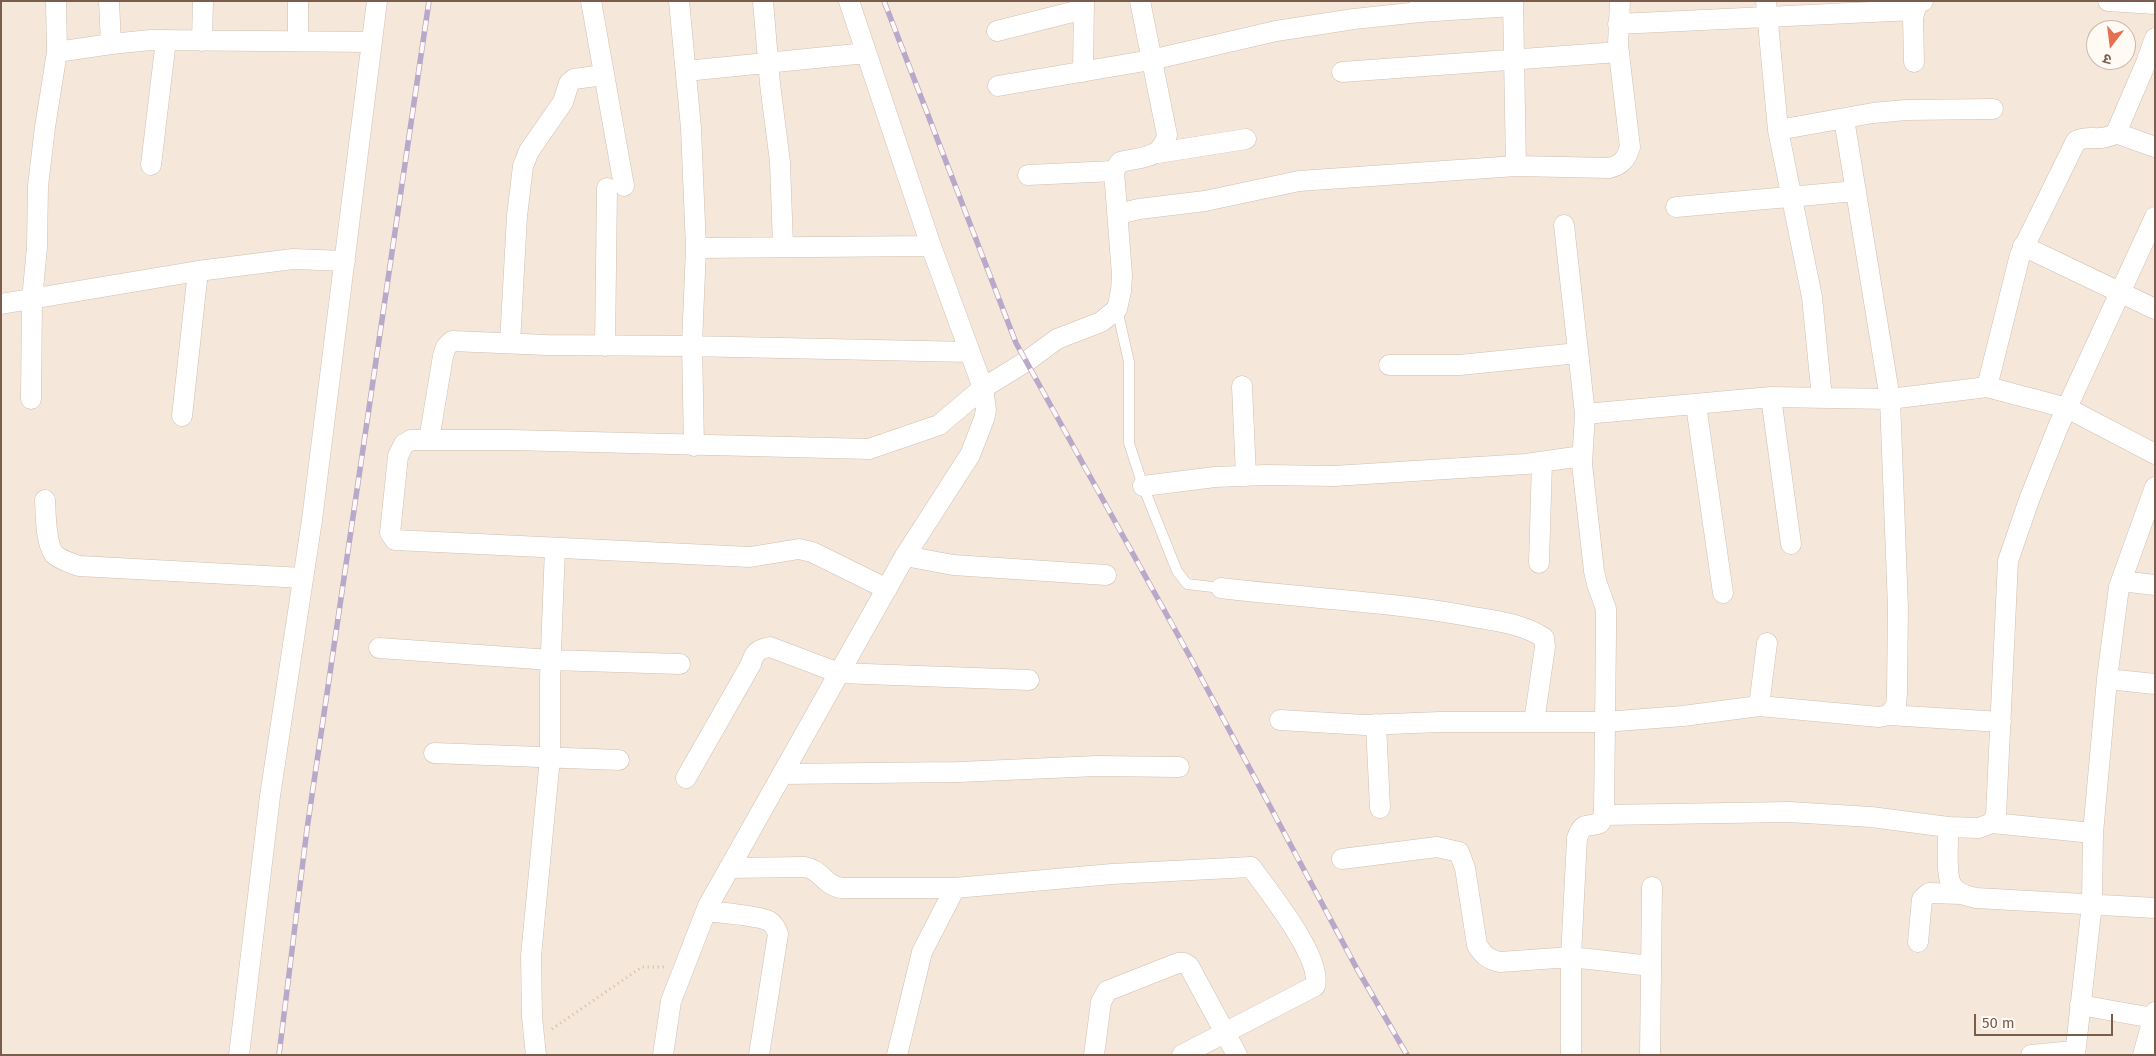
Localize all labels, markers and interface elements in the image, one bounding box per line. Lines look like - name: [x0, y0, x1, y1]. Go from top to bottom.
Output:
- north arrow: [2086, 20, 2136, 70]
- text: उ: [2101, 50, 2113, 68]
- scale bar: [1976, 1004, 2115, 1036]
- text: 50 m: [1982, 1014, 2015, 1032]

